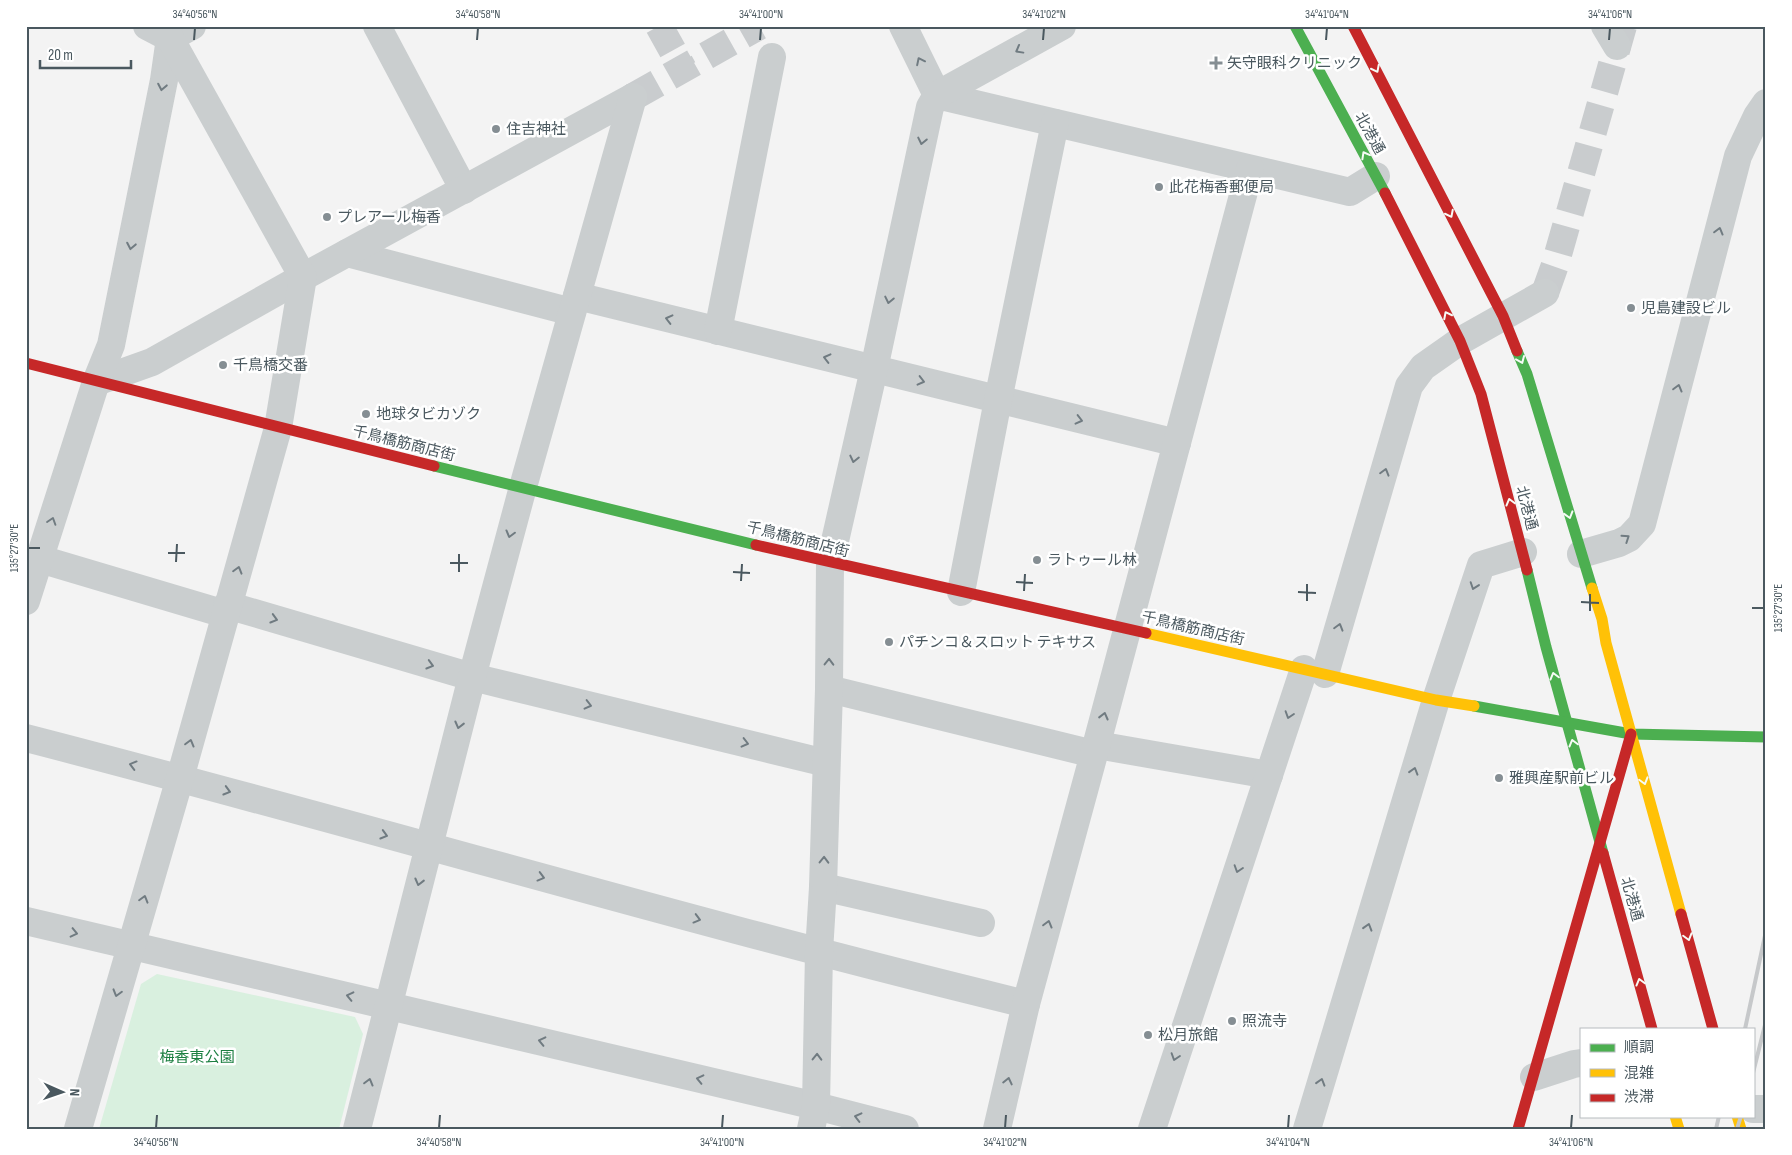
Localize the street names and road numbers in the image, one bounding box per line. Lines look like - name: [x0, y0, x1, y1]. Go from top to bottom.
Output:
- street label: 北港通: [1350, 109, 1389, 158]
- street label: 千鳥橋筋商店街: [351, 422, 457, 465]
- street label: 北港通: [1512, 484, 1542, 532]
- street label: 千鳥橋筋商店街: [745, 518, 851, 561]
- street label: 千鳥橋筋商店街: [1140, 607, 1246, 650]
- street label: 北港通: [1616, 875, 1647, 923]

